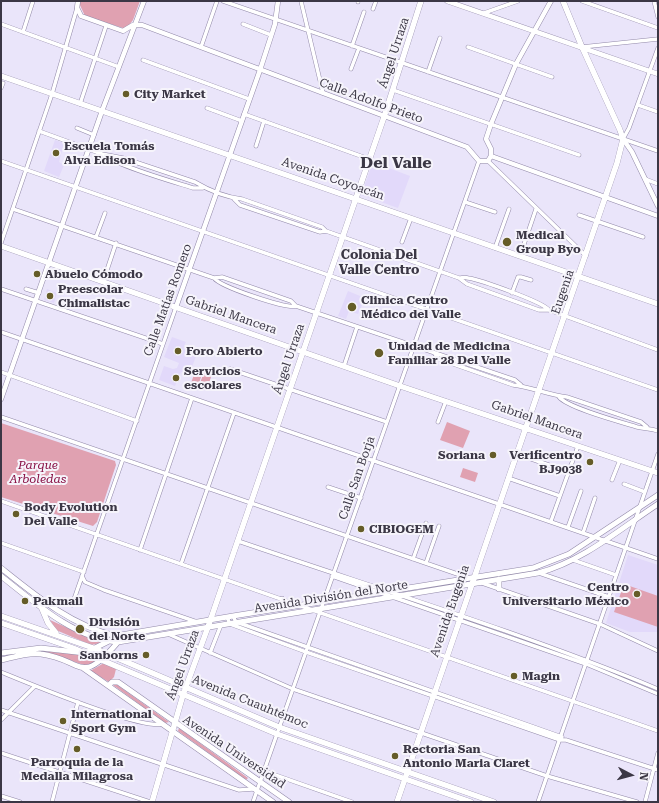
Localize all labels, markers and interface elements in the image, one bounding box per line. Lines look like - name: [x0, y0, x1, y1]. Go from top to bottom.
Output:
- street label: Ángel Urraza: [376, 16, 412, 90]
- street label: Calle Adolfo Prieto: [317, 76, 425, 126]
- place label: City Market: [134, 87, 206, 101]
- marker: City Market: [121, 89, 131, 99]
- place label: Escuela Tomás Alva Edison: [64, 139, 154, 167]
- marker: Escuela Tomás Alva Edison: [51, 148, 61, 158]
- district label: Del Valle: [360, 153, 432, 173]
- street label: Avenida Coyoacán: [280, 155, 386, 203]
- place label: Medical Group Byo: [516, 228, 581, 256]
- marker: Medical Group Byo: [501, 236, 513, 248]
- street label: Calle Matías Romero: [141, 242, 195, 358]
- district label: Colonia Del Valle Centro: [339, 247, 419, 278]
- place label: Abuelo Cómodo: [45, 267, 143, 281]
- street label: Eugenia: [549, 268, 577, 316]
- marker: Abuelo Cómodo: [32, 269, 42, 279]
- place label: Preescolar Chimalistac: [58, 282, 130, 310]
- marker: Preescolar Chimalistac: [45, 291, 55, 301]
- street label: Gabriel Mancera: [183, 293, 279, 337]
- place label: Clinica Centro Médico del Valle: [361, 293, 461, 321]
- marker: Clinica Centro Médico del Valle: [346, 301, 358, 313]
- street label: Ángel Urraza: [270, 322, 308, 396]
- place label: Unidad de Medicina Familiar 28 Del Valle: [388, 339, 511, 367]
- place label: Foro Abierto: [186, 344, 263, 358]
- marker: Foro Abierto: [173, 346, 183, 356]
- marker: Unidad de Medicina Familiar 28 Del Valle: [373, 347, 385, 359]
- place label: Servicios escolares: [184, 364, 241, 392]
- marker: Servicios escolares: [171, 373, 181, 383]
- street label: Gabriel Mancera: [489, 398, 585, 442]
- street label: Calle San Borja: [336, 434, 378, 522]
- place label: Soriana: [438, 448, 485, 462]
- place label: Verificentro BJ9038: [509, 448, 582, 476]
- marker: Soriana: [488, 450, 498, 460]
- marker: Verificentro BJ9038: [585, 457, 595, 467]
- park label: Parque Arboledas: [10, 458, 66, 486]
- place label: Body Evolution Del Valle: [24, 500, 118, 528]
- marker: Body Evolution Del Valle: [11, 509, 21, 519]
- place label: CIBIOGEM: [369, 522, 434, 536]
- marker: CIBIOGEM: [356, 524, 366, 534]
- street label: Avenida Eugenia: [427, 563, 473, 659]
- street label: Avenida División del Norte: [253, 578, 409, 616]
- place label: Centro Universitario México: [502, 580, 629, 608]
- marker: Centro Universitario México: [632, 589, 642, 599]
- place label: Pakmail: [33, 594, 83, 608]
- marker: Pakmail: [20, 596, 30, 606]
- place label: División del Norte: [89, 615, 145, 643]
- marker: División del Norte: [74, 623, 86, 635]
- street label: Ángel Urraza: [164, 628, 202, 702]
- place label: Sanborns: [80, 648, 138, 662]
- marker: Sanborns: [141, 650, 151, 660]
- place label: Magin: [522, 669, 560, 683]
- marker: Magin: [509, 671, 519, 681]
- street label: Avenida Cuauhtémoc: [190, 672, 310, 732]
- place label: International Sport Gym: [71, 707, 152, 735]
- street label: Avenida Universidad: [180, 712, 288, 792]
- marker: International Sport Gym: [58, 716, 68, 726]
- place label: Rectoria San Antonio Maria Claret: [403, 742, 530, 770]
- marker: Parroquia de la Medalla Milagrosa: [72, 744, 82, 754]
- marker: Rectoria San Antonio Maria Claret: [390, 751, 400, 761]
- place label: Parroquia de la Medalla Milagrosa: [21, 755, 133, 783]
- north arrow: [611, 755, 651, 795]
- text: N: [637, 771, 650, 781]

